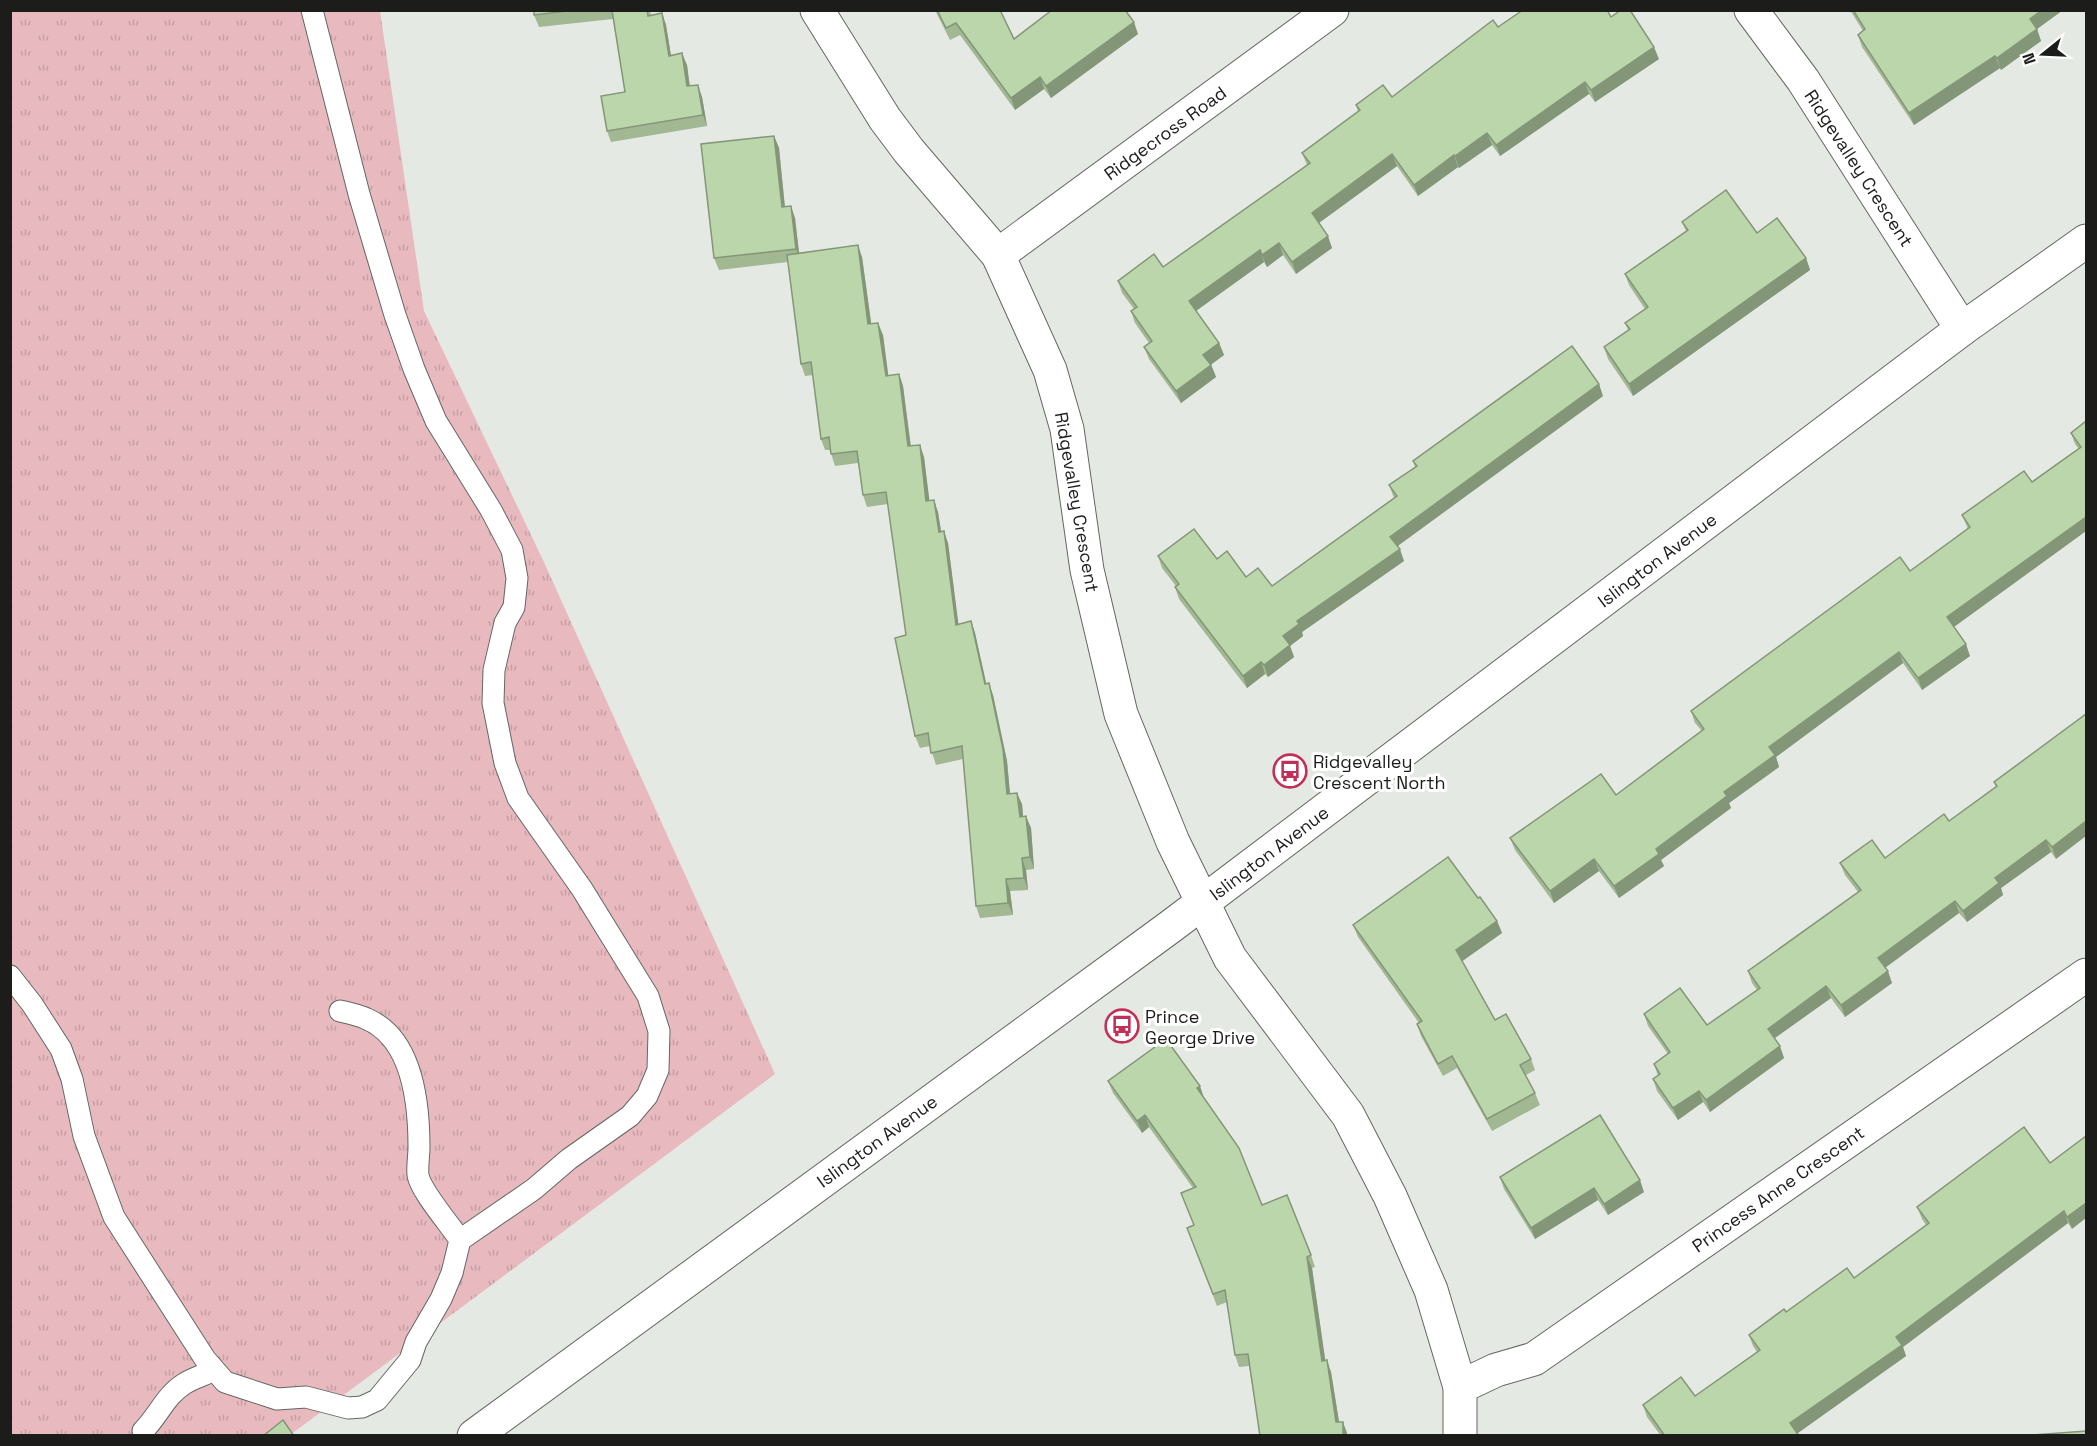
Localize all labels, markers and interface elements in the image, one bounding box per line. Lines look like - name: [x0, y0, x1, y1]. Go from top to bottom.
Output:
- north arrow: [2013, 24, 2073, 84]
- text: N: [2018, 50, 2041, 67]
- street label: Ridgecross Road: [1099, 81, 1231, 185]
- street label: Ridgevalley Crescent: [1800, 85, 1918, 251]
- street label: Ridgevalley Crescent: [1050, 410, 1104, 594]
- street label: Islington Avenue: [1593, 508, 1721, 612]
- place label: Ridgevalley Crescent North: [1313, 750, 1445, 794]
- bus stop icon: Ridgevalley Crescent North: [1272, 753, 1308, 789]
- street label: Islington Avenue: [1205, 801, 1333, 905]
- place label: Prince George Drive: [1145, 1005, 1255, 1049]
- bus stop icon: Prince George Drive: [1104, 1008, 1140, 1044]
- street label: Islington Avenue: [812, 1090, 942, 1192]
- street label: Princess Anne Crescent: [1687, 1121, 1869, 1257]

